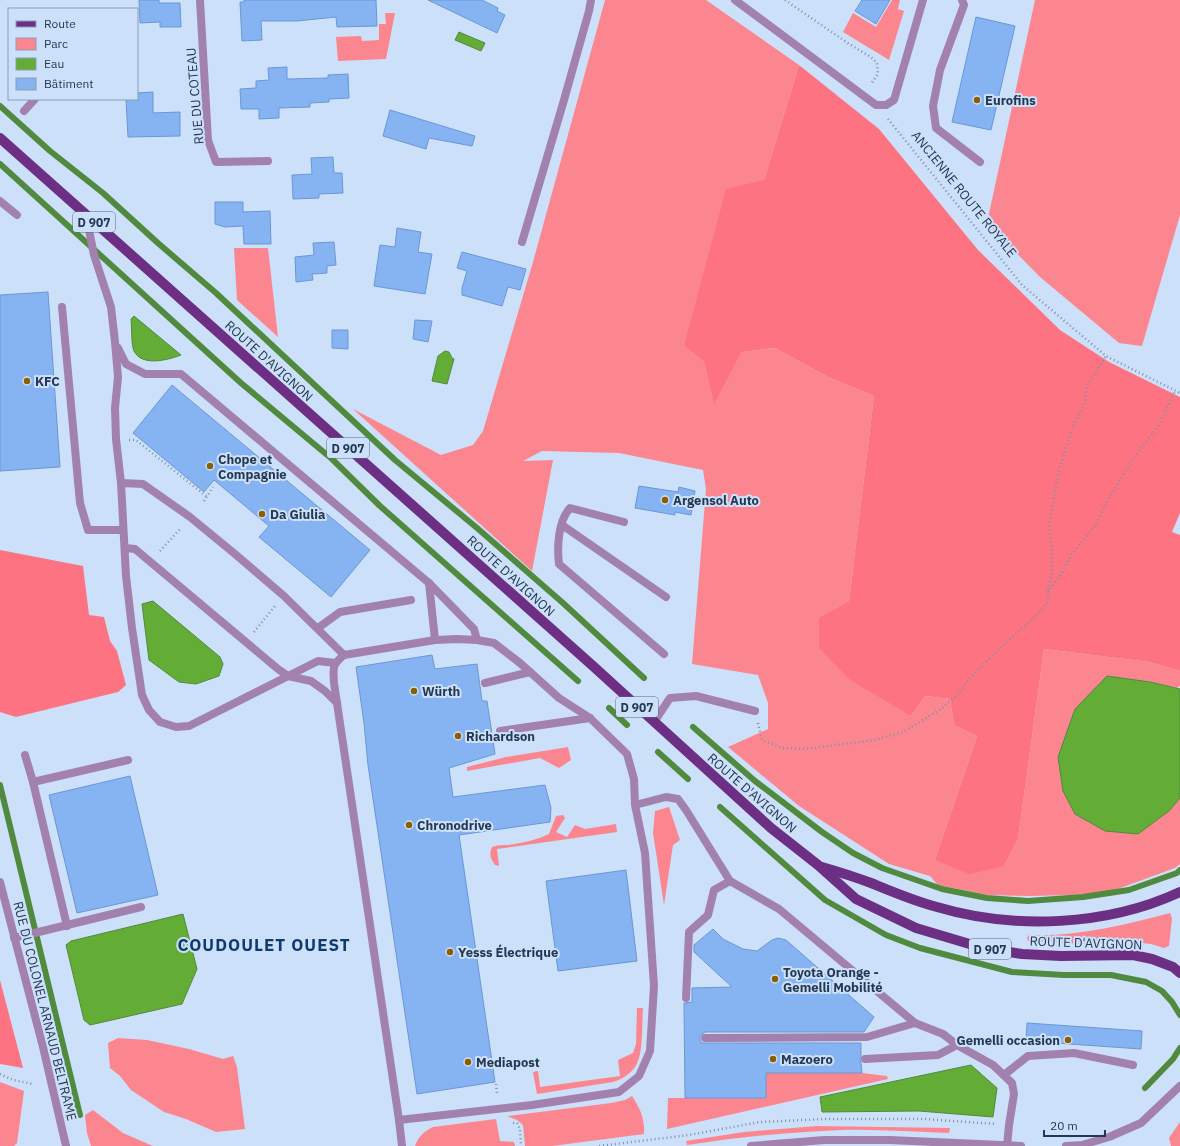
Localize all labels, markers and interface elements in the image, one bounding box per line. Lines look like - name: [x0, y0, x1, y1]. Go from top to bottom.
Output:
- legend: [8, 8, 138, 100]
- text: Route: [44, 16, 76, 31]
- text: Parc: [44, 36, 68, 51]
- street label: RUE DU COTEAU: [182, 47, 208, 145]
- text: Eau: [44, 56, 64, 71]
- text: Bâtiment: [44, 76, 94, 91]
- place label: Eurofins: [985, 92, 1036, 109]
- marker: Eurofins: [972, 95, 982, 105]
- street label: ANCIENNE ROUTE ROYALE: [908, 127, 1020, 261]
- road number: D 907: [73, 212, 115, 232]
- street label: ROUTE D'AVIGNON: [221, 317, 317, 405]
- place label: KFC: [35, 373, 60, 390]
- marker: KFC: [22, 376, 32, 386]
- road number: D 907: [327, 438, 369, 458]
- place label: Chope et Compagnie: [218, 451, 287, 483]
- marker: Chope et Compagnie: [205, 461, 215, 471]
- place label: Argensol Auto: [673, 492, 759, 509]
- marker: Argensol Auto: [660, 495, 670, 505]
- place label: Da Giulia: [270, 506, 325, 523]
- marker: Da Giulia: [257, 509, 267, 519]
- street label: ROUTE D'AVIGNON: [463, 532, 559, 620]
- place label: Würth: [422, 683, 460, 700]
- marker: Würth: [409, 686, 419, 696]
- road number: D 907: [616, 697, 658, 717]
- place label: Richardson: [466, 728, 535, 745]
- marker: Richardson: [453, 731, 463, 741]
- street label: ROUTE D'AVIGNON: [704, 750, 800, 836]
- place label: Chronodrive: [417, 817, 492, 834]
- marker: Chronodrive: [404, 820, 414, 830]
- street label: RUE DU COLONEL ARNAUD BELTRAME: [9, 900, 81, 1122]
- street label: ROUTE D'AVIGNON: [1029, 933, 1143, 953]
- district label: COUDOULET OUEST: [177, 934, 351, 956]
- road number: D 907: [969, 939, 1011, 959]
- place label: Yesss Électrique: [458, 944, 558, 961]
- marker: Yesss Électrique: [445, 947, 455, 957]
- place label: Toyota Orange - Gemelli Mobilité: [783, 964, 883, 996]
- marker: Toyota Orange - Gemelli Mobilité: [770, 974, 780, 984]
- place label: Gemelli occasion: [956, 1032, 1060, 1049]
- marker: Gemelli occasion: [1063, 1035, 1073, 1045]
- place label: Mazoero: [781, 1051, 833, 1068]
- place label: Mediapost: [476, 1054, 540, 1071]
- marker: Mazoero: [768, 1054, 778, 1064]
- marker: Mediapost: [463, 1057, 473, 1067]
- scale bar: [1044, 1112, 1105, 1138]
- text: 20 m: [1050, 1118, 1078, 1133]

